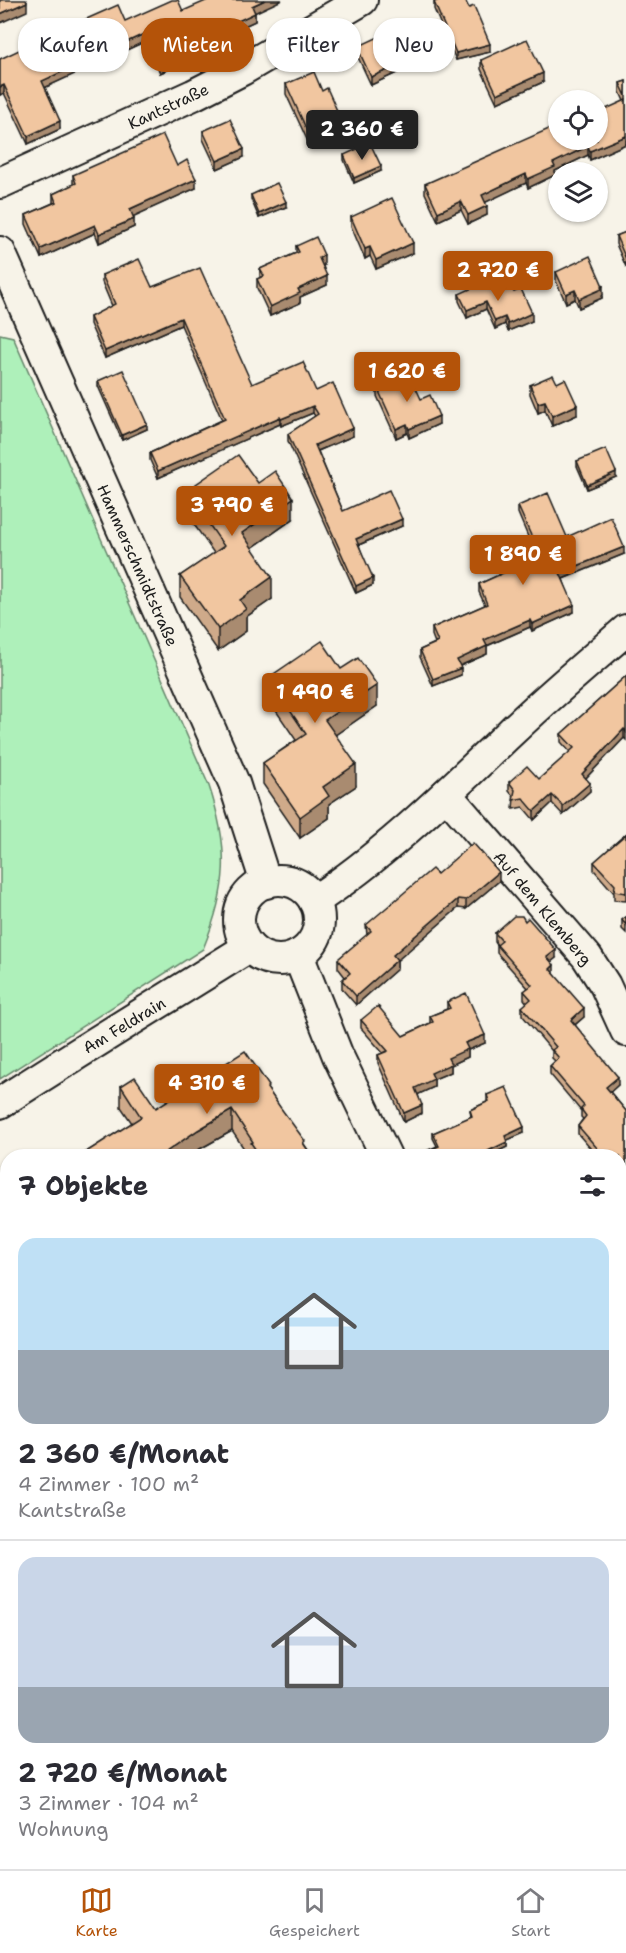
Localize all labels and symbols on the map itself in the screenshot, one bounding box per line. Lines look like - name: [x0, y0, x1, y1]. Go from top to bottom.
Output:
- street label: Kantstraße: [124, 79, 212, 134]
- pin: 2 360 €: [307, 110, 417, 161]
- pin: 2 720 €: [443, 251, 553, 302]
- pin: 1 620 €: [352, 352, 462, 403]
- street label: Hammerschmidtstraße: [92, 481, 183, 650]
- pin: 3 790 €: [177, 486, 287, 537]
- pin: 1 890 €: [468, 535, 578, 586]
- pin: 1 490 €: [260, 673, 370, 724]
- street label: Auf dem Klemberg: [489, 847, 597, 970]
- street label: Am Feldrain: [79, 992, 170, 1058]
- pin: 4 310 €: [152, 1064, 262, 1115]

